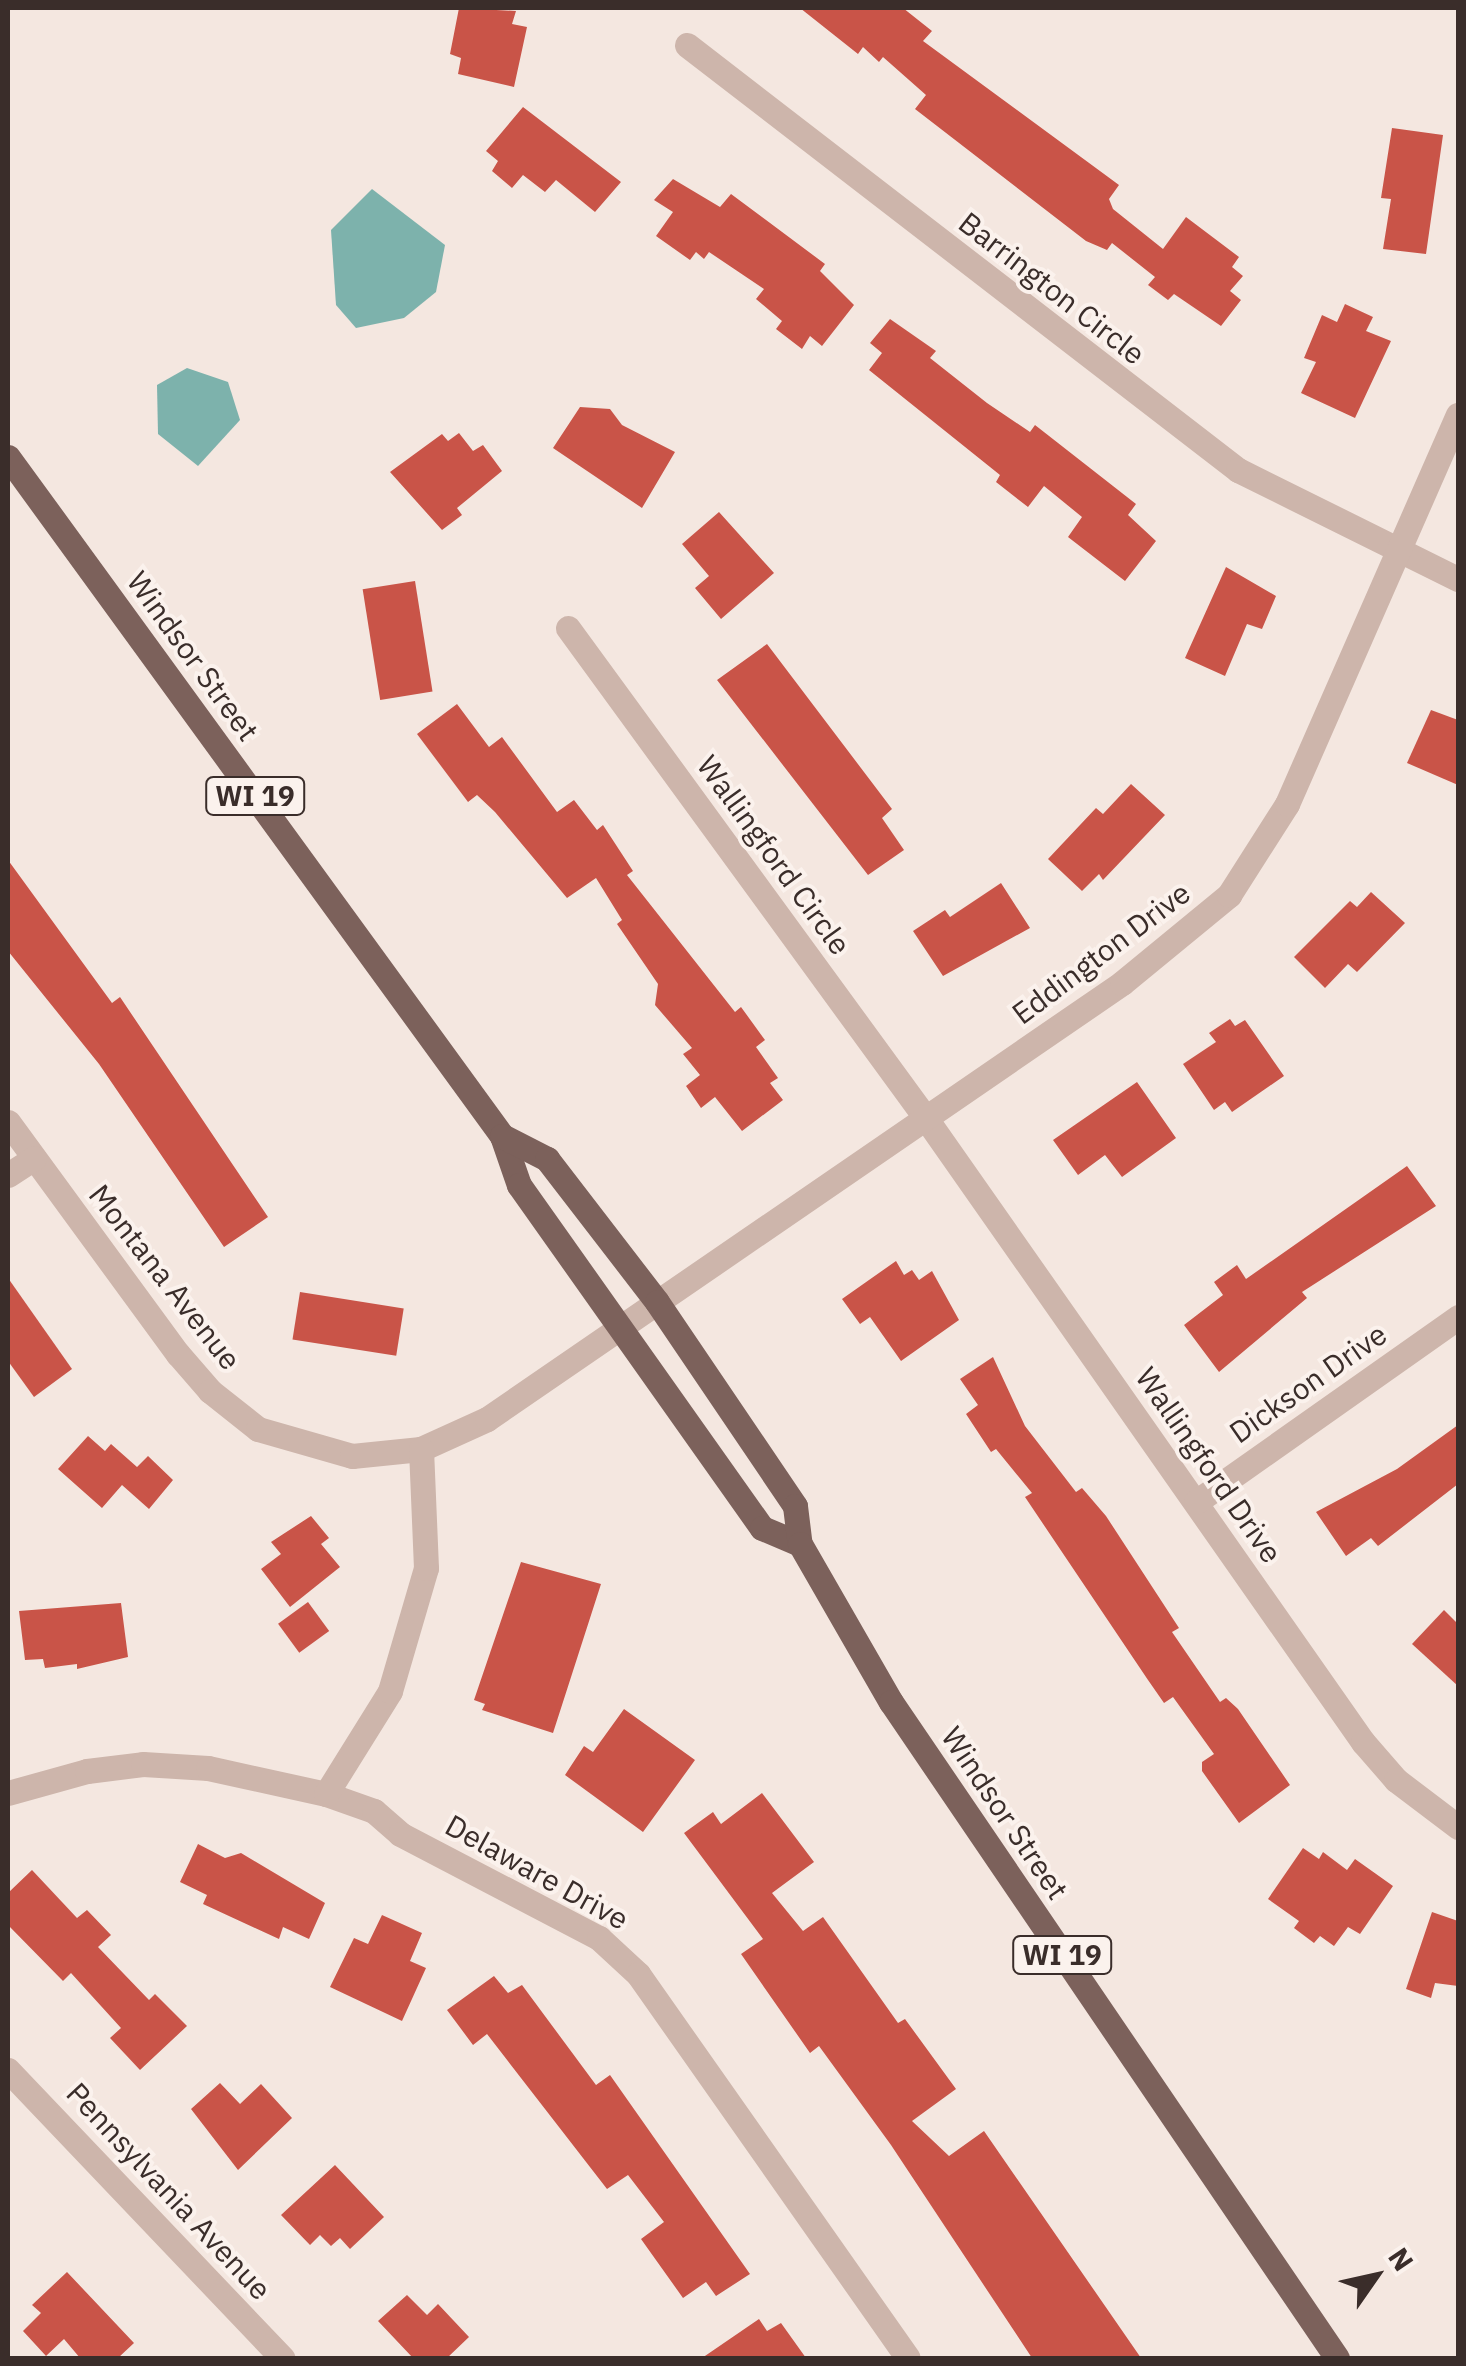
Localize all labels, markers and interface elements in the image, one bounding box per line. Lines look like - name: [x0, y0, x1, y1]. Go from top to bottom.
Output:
- street label: Barrington Circle: [952, 204, 1152, 372]
- street label: Windsor Street: [120, 564, 266, 748]
- street label: Wallingford Circle: [690, 748, 858, 962]
- road number: WI 19: [205, 773, 305, 819]
- street label: Eddington Drive: [1005, 874, 1197, 1032]
- street label: Montana Avenue: [82, 1177, 248, 1377]
- street label: Dickson Drive: [1223, 1316, 1393, 1450]
- street label: Wallingford Drive: [1128, 1360, 1290, 1570]
- street label: Windsor Street: [934, 1720, 1076, 1906]
- street label: Delaware Drive: [439, 1807, 635, 1937]
- road number: WI 19: [1012, 1932, 1112, 1978]
- street label: Pennsylvania Avenue: [59, 2075, 279, 2307]
- north arrow: [1326, 2226, 1426, 2326]
- text: N: [1380, 2240, 1422, 2278]

